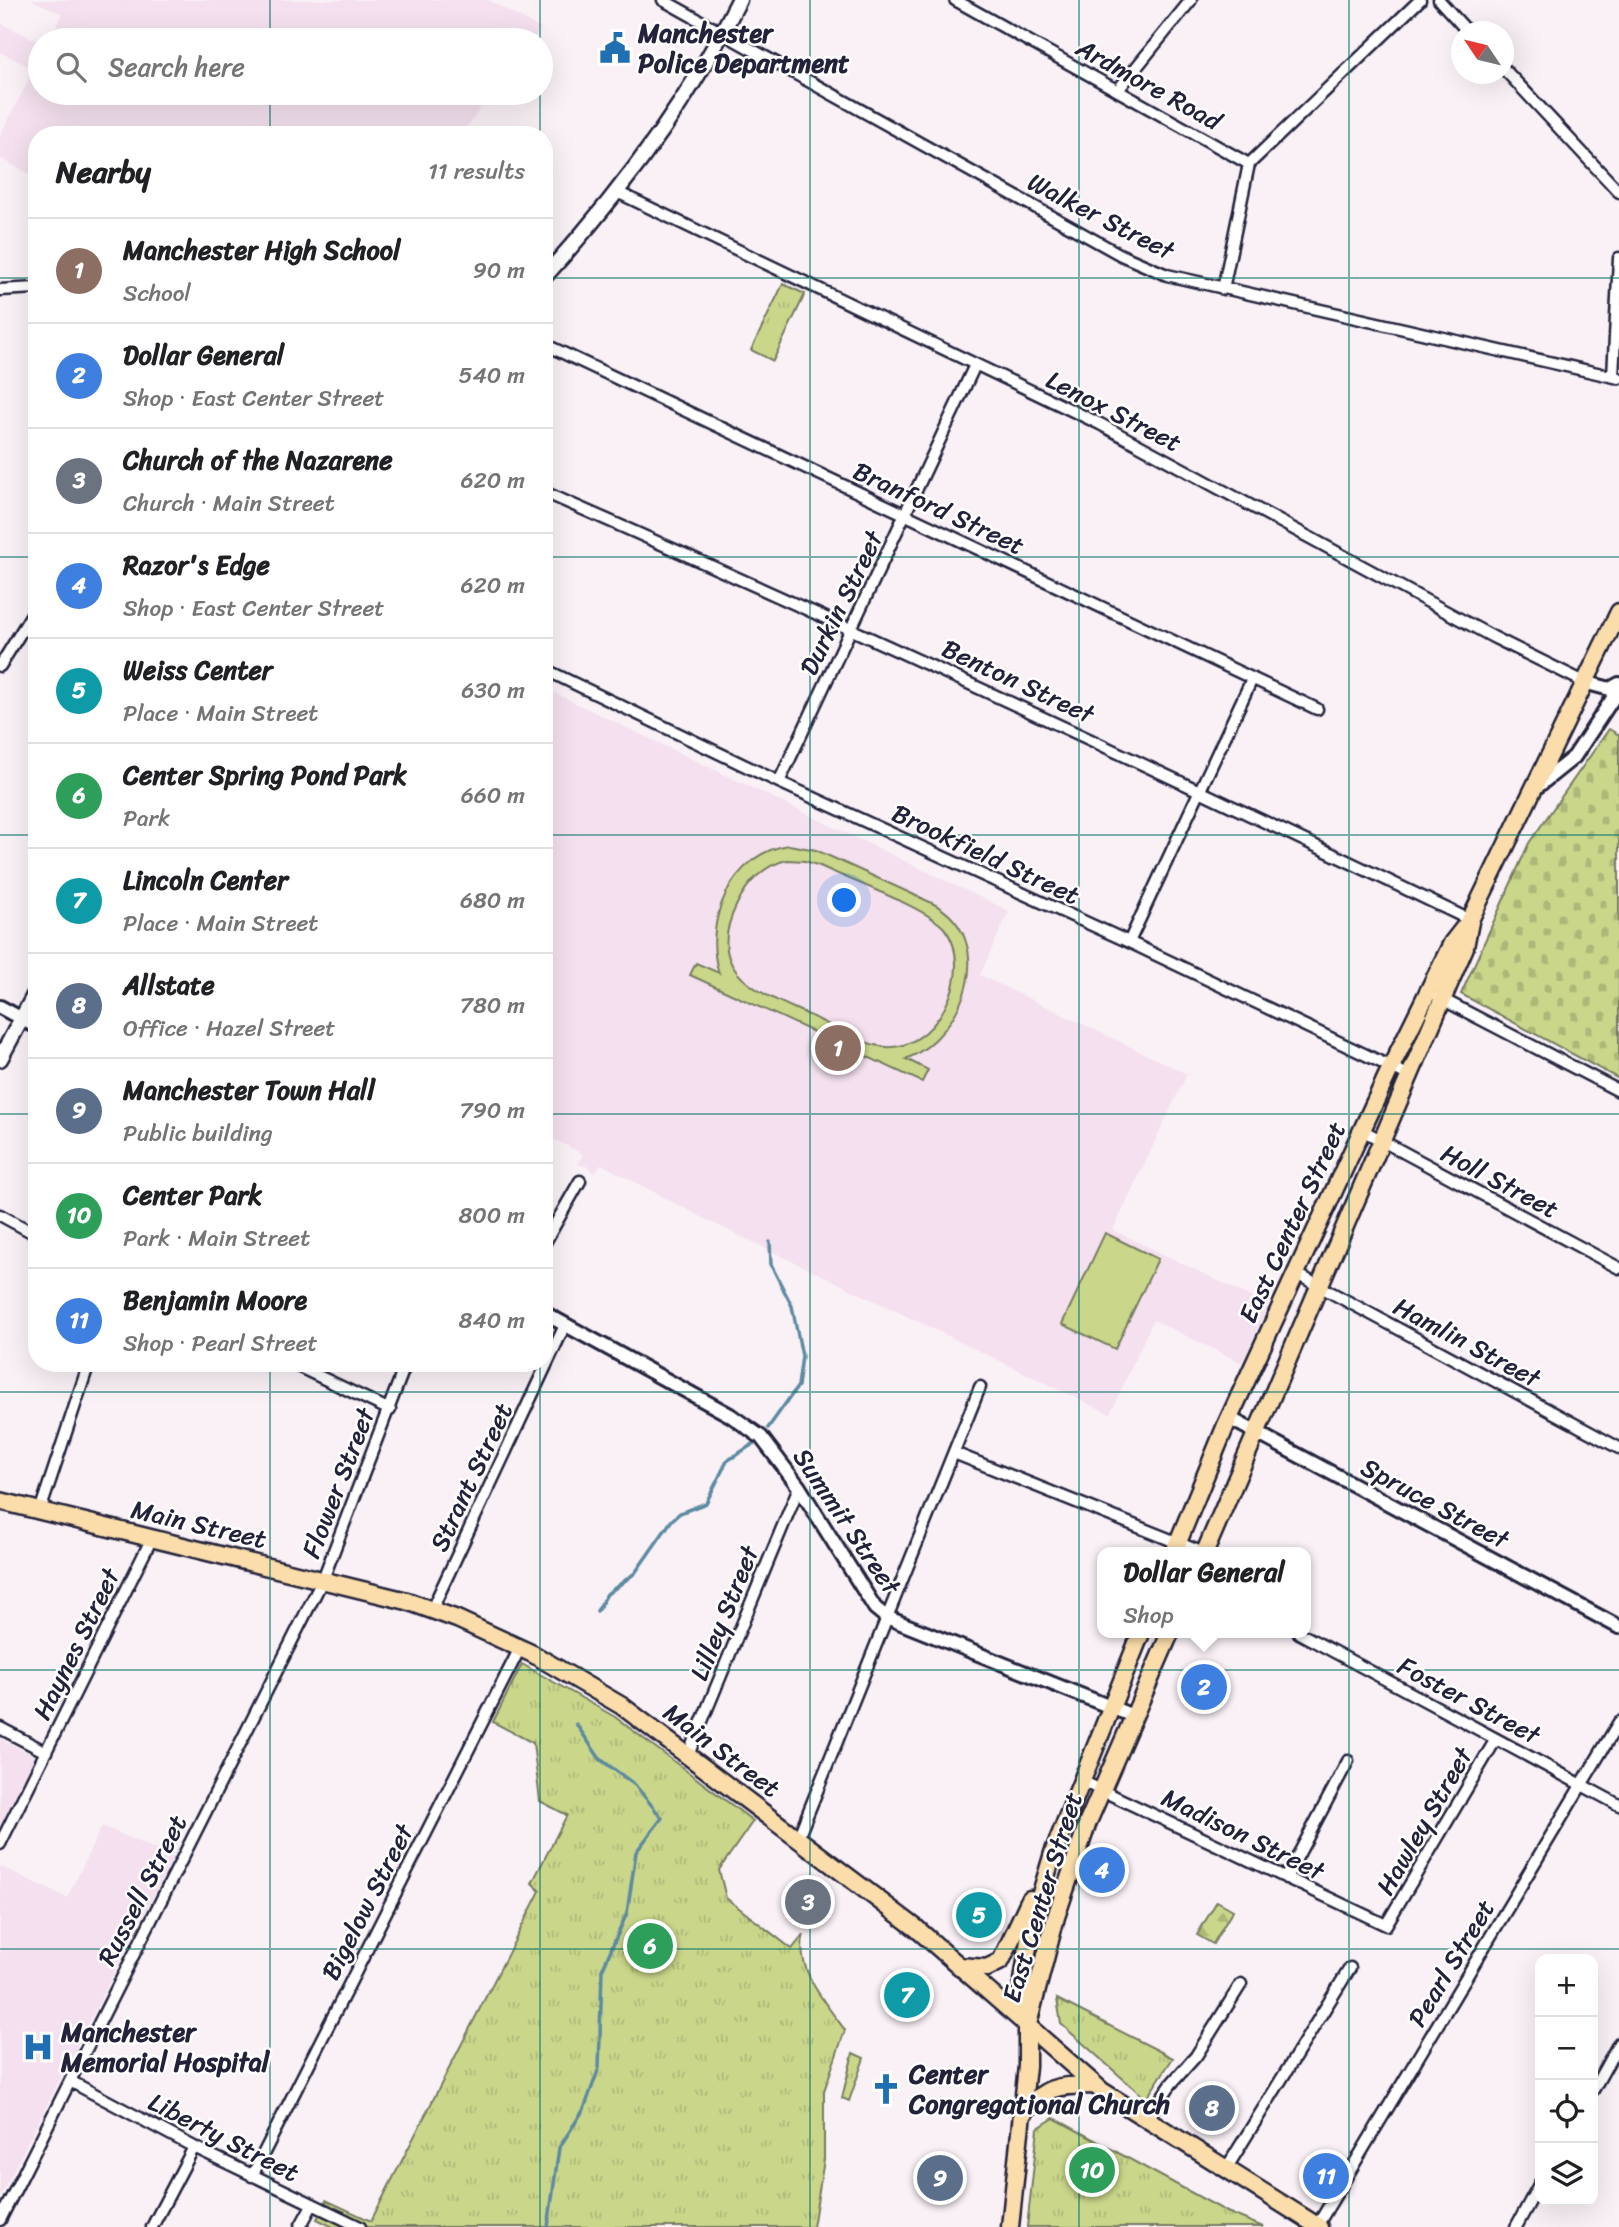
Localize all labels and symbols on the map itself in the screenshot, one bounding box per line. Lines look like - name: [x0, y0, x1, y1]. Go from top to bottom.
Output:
- place label: Manchester Police Department: [637, 10, 850, 86]
- north arrow: [1451, 21, 1514, 84]
- street label: Ardmore Road: [1067, 24, 1232, 144]
- public building icon: Manchester Police Department: [598, 31, 632, 65]
- street label: Walker Street: [1019, 159, 1184, 273]
- street label: Lenox Street: [1038, 357, 1190, 465]
- street label: Branford Street: [845, 448, 1033, 568]
- street label: Durkin Street: [786, 521, 897, 684]
- street label: Benton Street: [934, 626, 1103, 737]
- street label: Brookfield Street: [884, 790, 1088, 918]
- your location: [827, 883, 861, 917]
- pin: 1: [815, 1022, 861, 1074]
- street label: East Center Street: [1225, 1113, 1359, 1331]
- street label: Holl Street: [1432, 1130, 1568, 1232]
- street label: Hamlin Street: [1385, 1284, 1550, 1401]
- street label: Strant Street: [416, 1395, 526, 1559]
- street label: Flower Street: [288, 1399, 388, 1565]
- street label: Summit Street: [781, 1438, 914, 1605]
- street label: Spruce Street: [1352, 1445, 1519, 1562]
- street label: Main Street: [127, 1486, 271, 1562]
- street label: Lilley Street: [676, 1537, 773, 1688]
- street label: Haynes Street: [19, 1559, 133, 1728]
- street label: Foster Street: [1389, 1643, 1550, 1758]
- pin: 2: [1181, 1661, 1227, 1713]
- street label: Main Street: [653, 1690, 791, 1810]
- street label: Hawley Street: [1363, 1737, 1486, 1904]
- street label: Madison Street: [1154, 1775, 1334, 1894]
- street label: East Center Street: [988, 1786, 1096, 2008]
- street label: Russell Street: [84, 1806, 200, 1974]
- street label: Bigelow Street: [308, 1814, 427, 1988]
- pin: 4: [1079, 1844, 1125, 1896]
- pin: 3: [785, 1876, 831, 1928]
- pin: 5: [956, 1889, 1002, 1941]
- street label: Pearl Street: [1395, 1890, 1507, 2036]
- pin: 6: [627, 1920, 673, 1972]
- pin: 7: [884, 1969, 930, 2021]
- place label: Manchester Memorial Hospital: [60, 2009, 271, 2085]
- hospital icon: Manchester Memorial Hospital: [21, 2030, 55, 2064]
- place label: Center Congregational Church: [908, 2051, 1170, 2127]
- church icon: Center Congregational Church: [869, 2072, 903, 2106]
- street label: Liberty Street: [140, 2079, 308, 2195]
- pin: 8: [1189, 2082, 1235, 2134]
- pin: 10: [1069, 2144, 1115, 2196]
- pin: 11: [1303, 2150, 1349, 2202]
- pin: 9: [917, 2152, 963, 2204]

